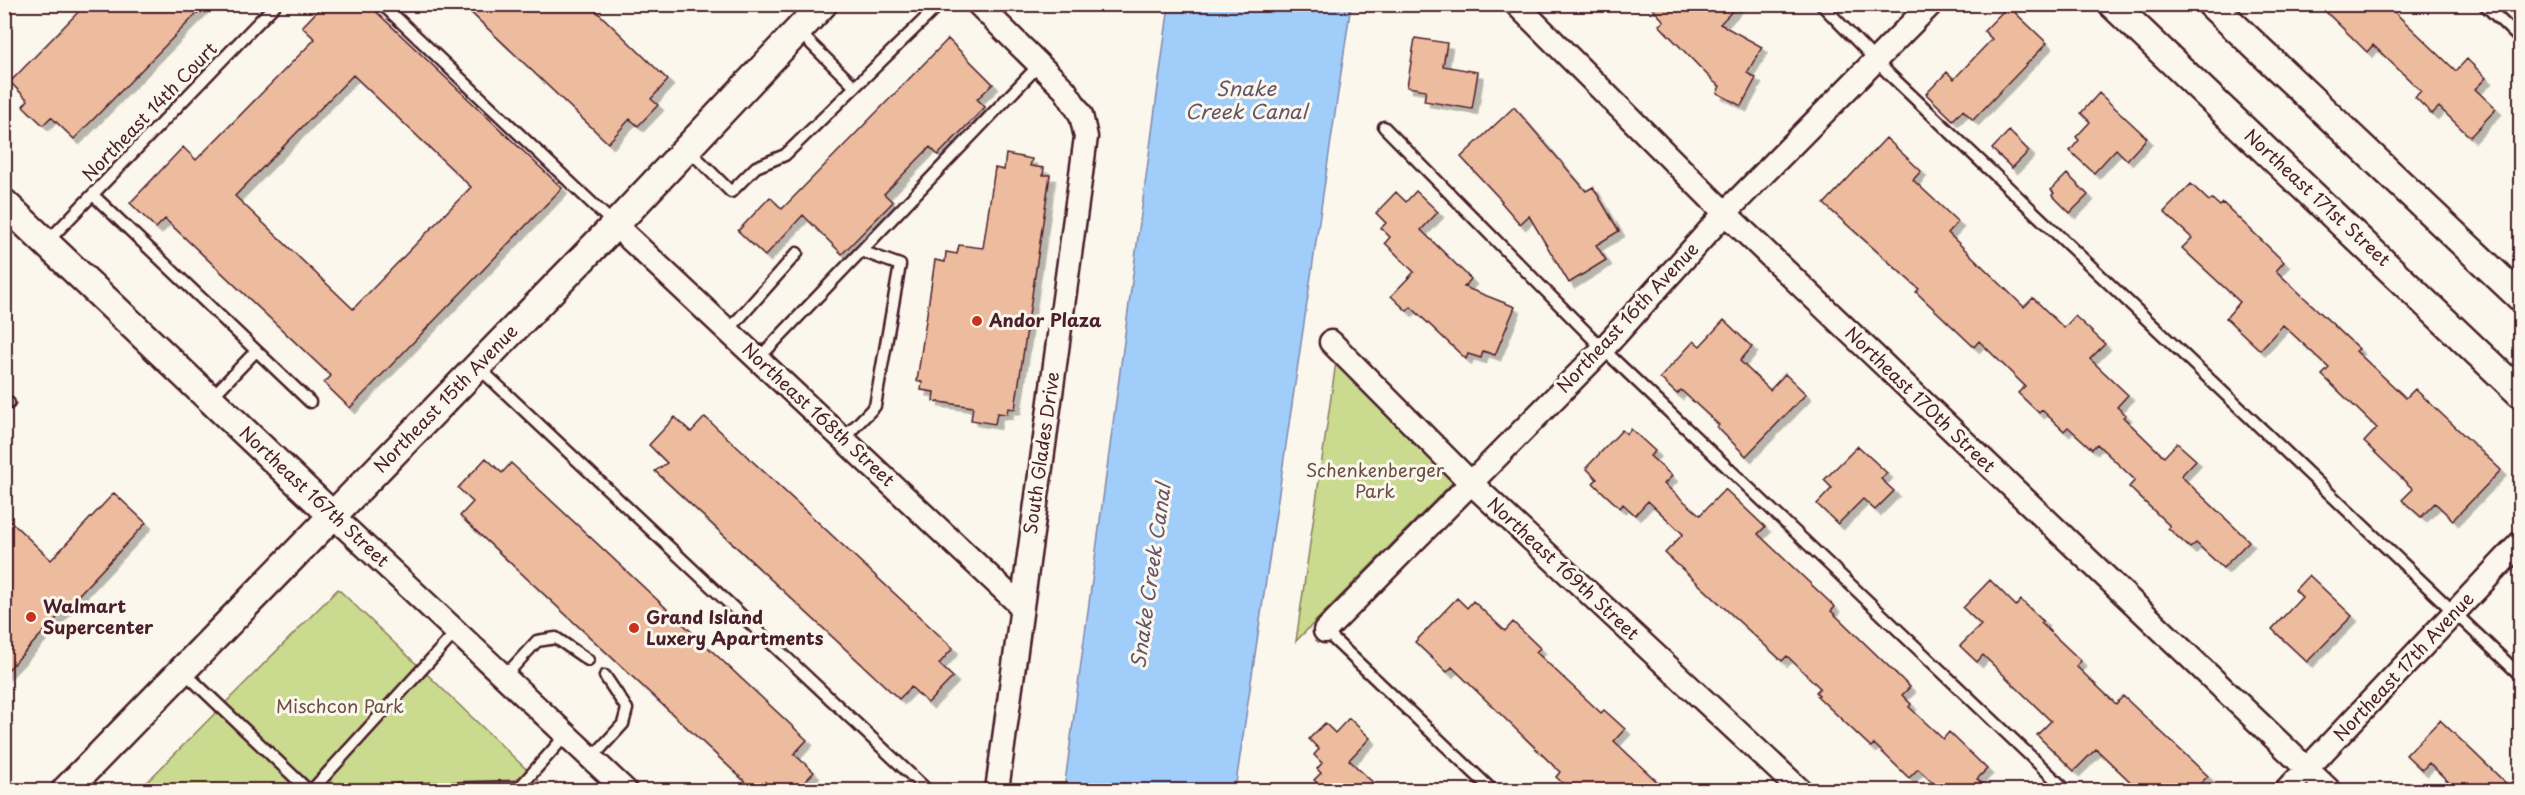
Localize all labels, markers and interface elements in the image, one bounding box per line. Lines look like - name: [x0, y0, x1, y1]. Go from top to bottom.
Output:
- street label: Northeast 14th Court: [75, 35, 223, 187]
- water label: Snake Creek Canal: [1185, 73, 1310, 126]
- street label: Northeast 171st Street: [2239, 122, 2397, 272]
- street label: Northeast 16th Avenue: [1550, 235, 1704, 398]
- place label: Andor Plaza: [988, 306, 1102, 333]
- marker: Andor Plaza: [970, 314, 984, 328]
- street label: Northeast 15th Avenue: [367, 318, 523, 478]
- street label: Northeast 170th Street: [1840, 320, 2002, 478]
- street label: Northeast 168th Street: [737, 336, 901, 492]
- street label: South Glades Drive: [1016, 370, 1065, 536]
- street label: Northeast 167th Street: [234, 419, 396, 573]
- park label: Schenkenberger Park: [1306, 456, 1445, 504]
- water label: Snake Creek Canal: [1122, 478, 1178, 670]
- street label: Northeast 169th Street: [1482, 490, 1646, 646]
- street label: Northeast 17th Avenue: [2326, 585, 2479, 747]
- place label: Walmart Supercenter: [43, 592, 154, 640]
- place label: Grand Island Luxery Apartments: [646, 603, 824, 651]
- marker: Walmart Supercenter: [24, 610, 38, 624]
- marker: Grand Island Luxery Apartments: [627, 621, 641, 635]
- park label: Mischcon Park: [276, 692, 404, 719]

